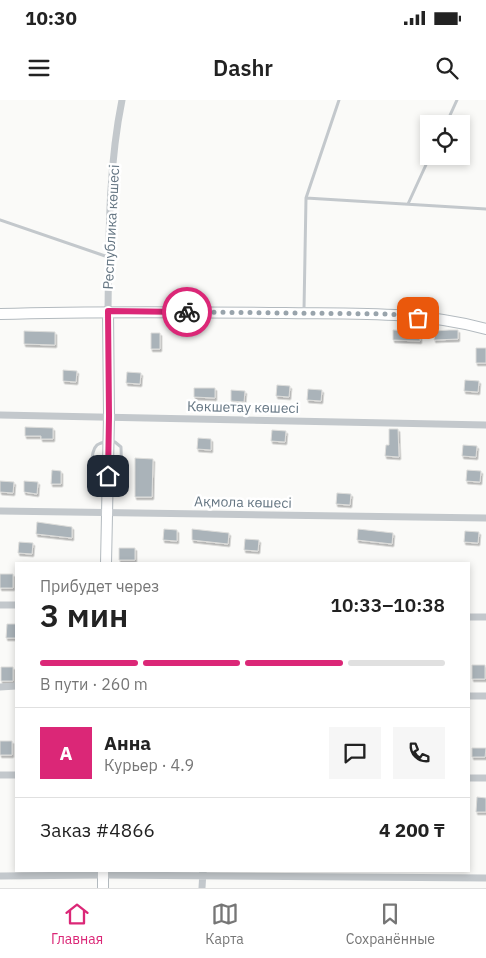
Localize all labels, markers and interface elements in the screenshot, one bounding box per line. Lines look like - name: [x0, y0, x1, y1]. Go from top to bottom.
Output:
- text: 10:30: [25, 6, 77, 30]
- text: Dashr: [213, 53, 273, 82]
- icon: menu: [25, 54, 53, 82]
- icon: search: [433, 54, 461, 82]
- map controls: [420, 115, 470, 165]
- button: locate: [420, 115, 470, 165]
- street label: Республика көшесі: [99, 164, 123, 290]
- courier: [162, 287, 212, 337]
- pin: [397, 297, 439, 339]
- icon: bike: [173, 298, 201, 326]
- icon: bag: [404, 304, 432, 332]
- street label: Көкшетау көшесі: [187, 397, 299, 417]
- pin: [87, 455, 129, 497]
- icon: home: [94, 462, 122, 490]
- street label: Ақмола көшесі: [194, 492, 292, 512]
- text: Прибудет через: [40, 576, 159, 596]
- text: 10:33–10:38: [331, 593, 445, 617]
- text: 3 мин: [40, 594, 128, 636]
- text: В пути · 260 m: [40, 674, 148, 694]
- button: chat: [329, 727, 381, 779]
- button: phone: [393, 727, 445, 779]
- text: Анна: [104, 731, 151, 755]
- text: А: [59, 741, 73, 765]
- text: Курьер · 4.9: [104, 755, 194, 775]
- text: Заказ #4866: [40, 818, 155, 842]
- text: 4 200 ₸: [379, 818, 445, 842]
- tab: Главная: [51, 900, 103, 948]
- tab: Карта: [205, 900, 244, 948]
- tab: Сохранённые: [346, 900, 435, 948]

